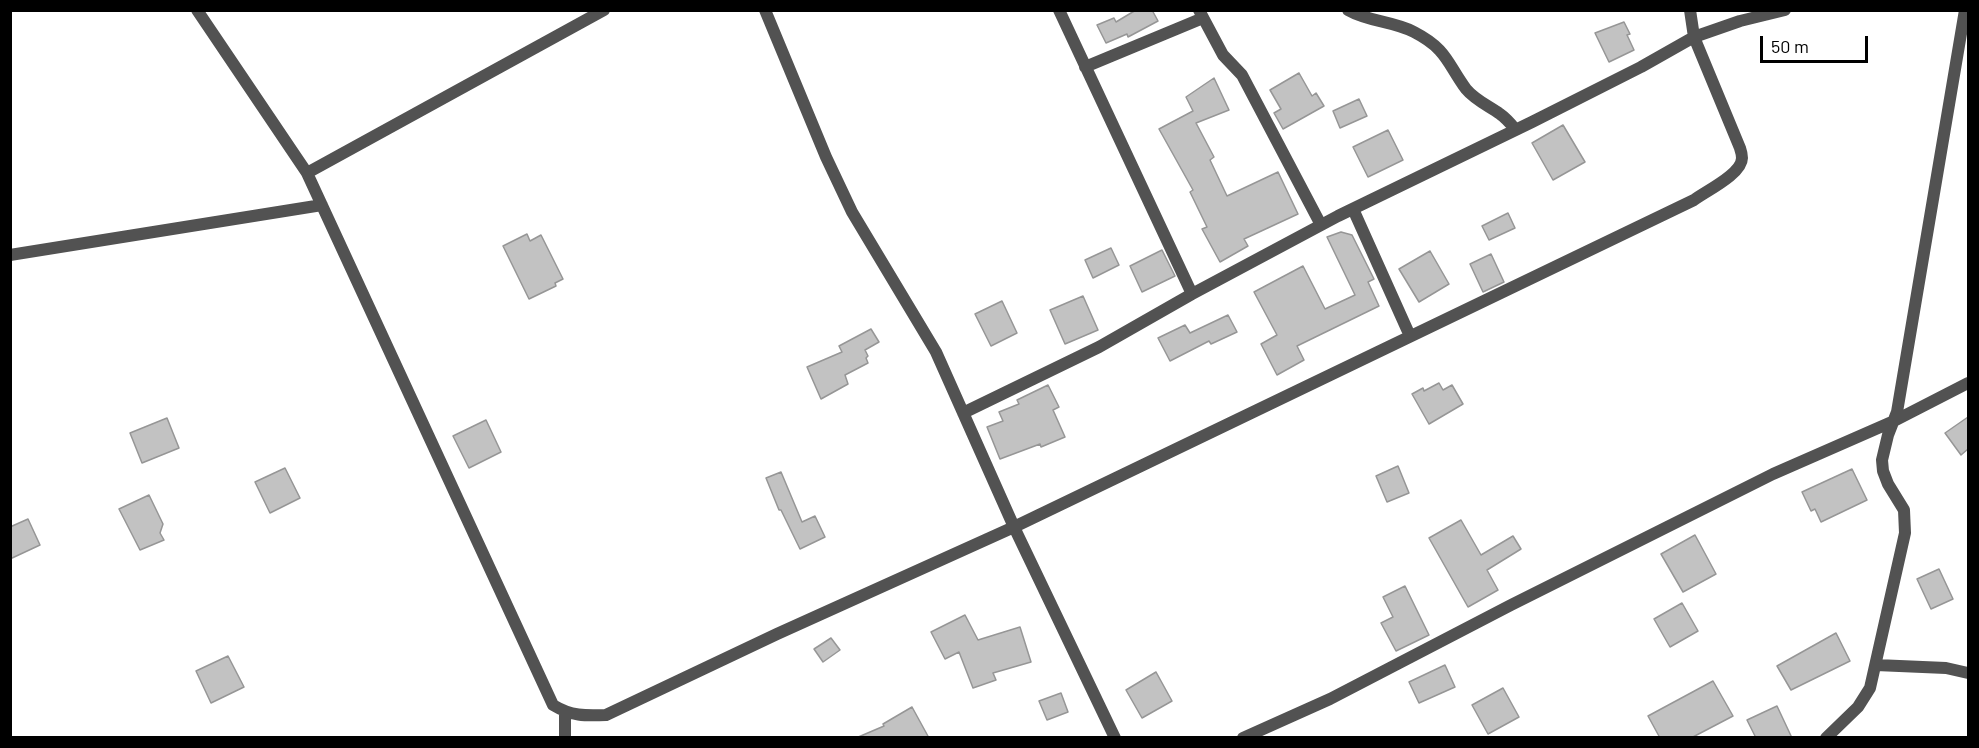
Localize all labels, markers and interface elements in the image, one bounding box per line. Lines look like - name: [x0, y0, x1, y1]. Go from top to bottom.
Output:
- scale bar: [1763, 24, 1871, 62]
- text: 50 m: [1771, 35, 1809, 57]

